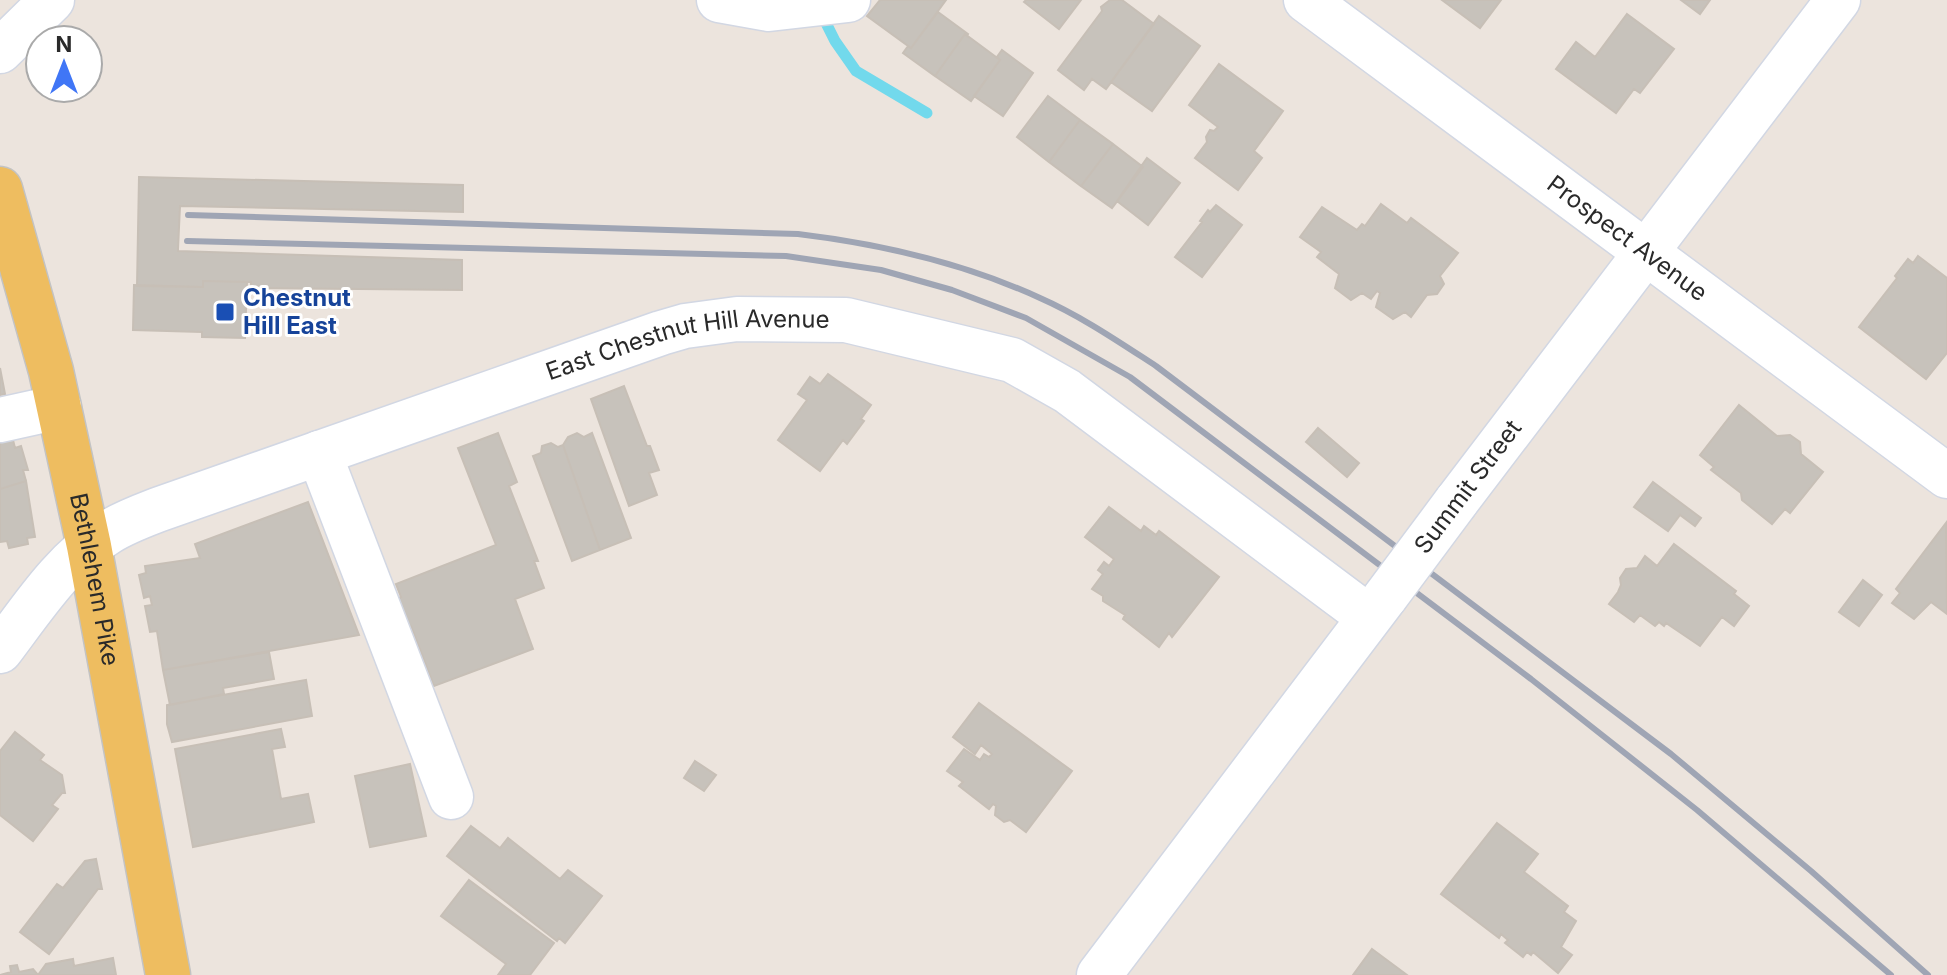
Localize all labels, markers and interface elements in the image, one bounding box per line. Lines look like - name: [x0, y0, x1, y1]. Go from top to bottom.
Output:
- north arrow: [24, 24, 104, 104]
- text: N: [56, 31, 72, 57]
- street label: Prospect Avenue: [1542, 169, 1713, 307]
- place label: Chestnut Hill East: [243, 283, 351, 340]
- marker: Chestnut Hill East: [214, 301, 236, 323]
- street label: East Chestnut Hill Avenue: [542, 304, 830, 386]
- street label: Summit Street: [1408, 414, 1527, 559]
- street label: Bethlehem Pike: [64, 490, 126, 668]

